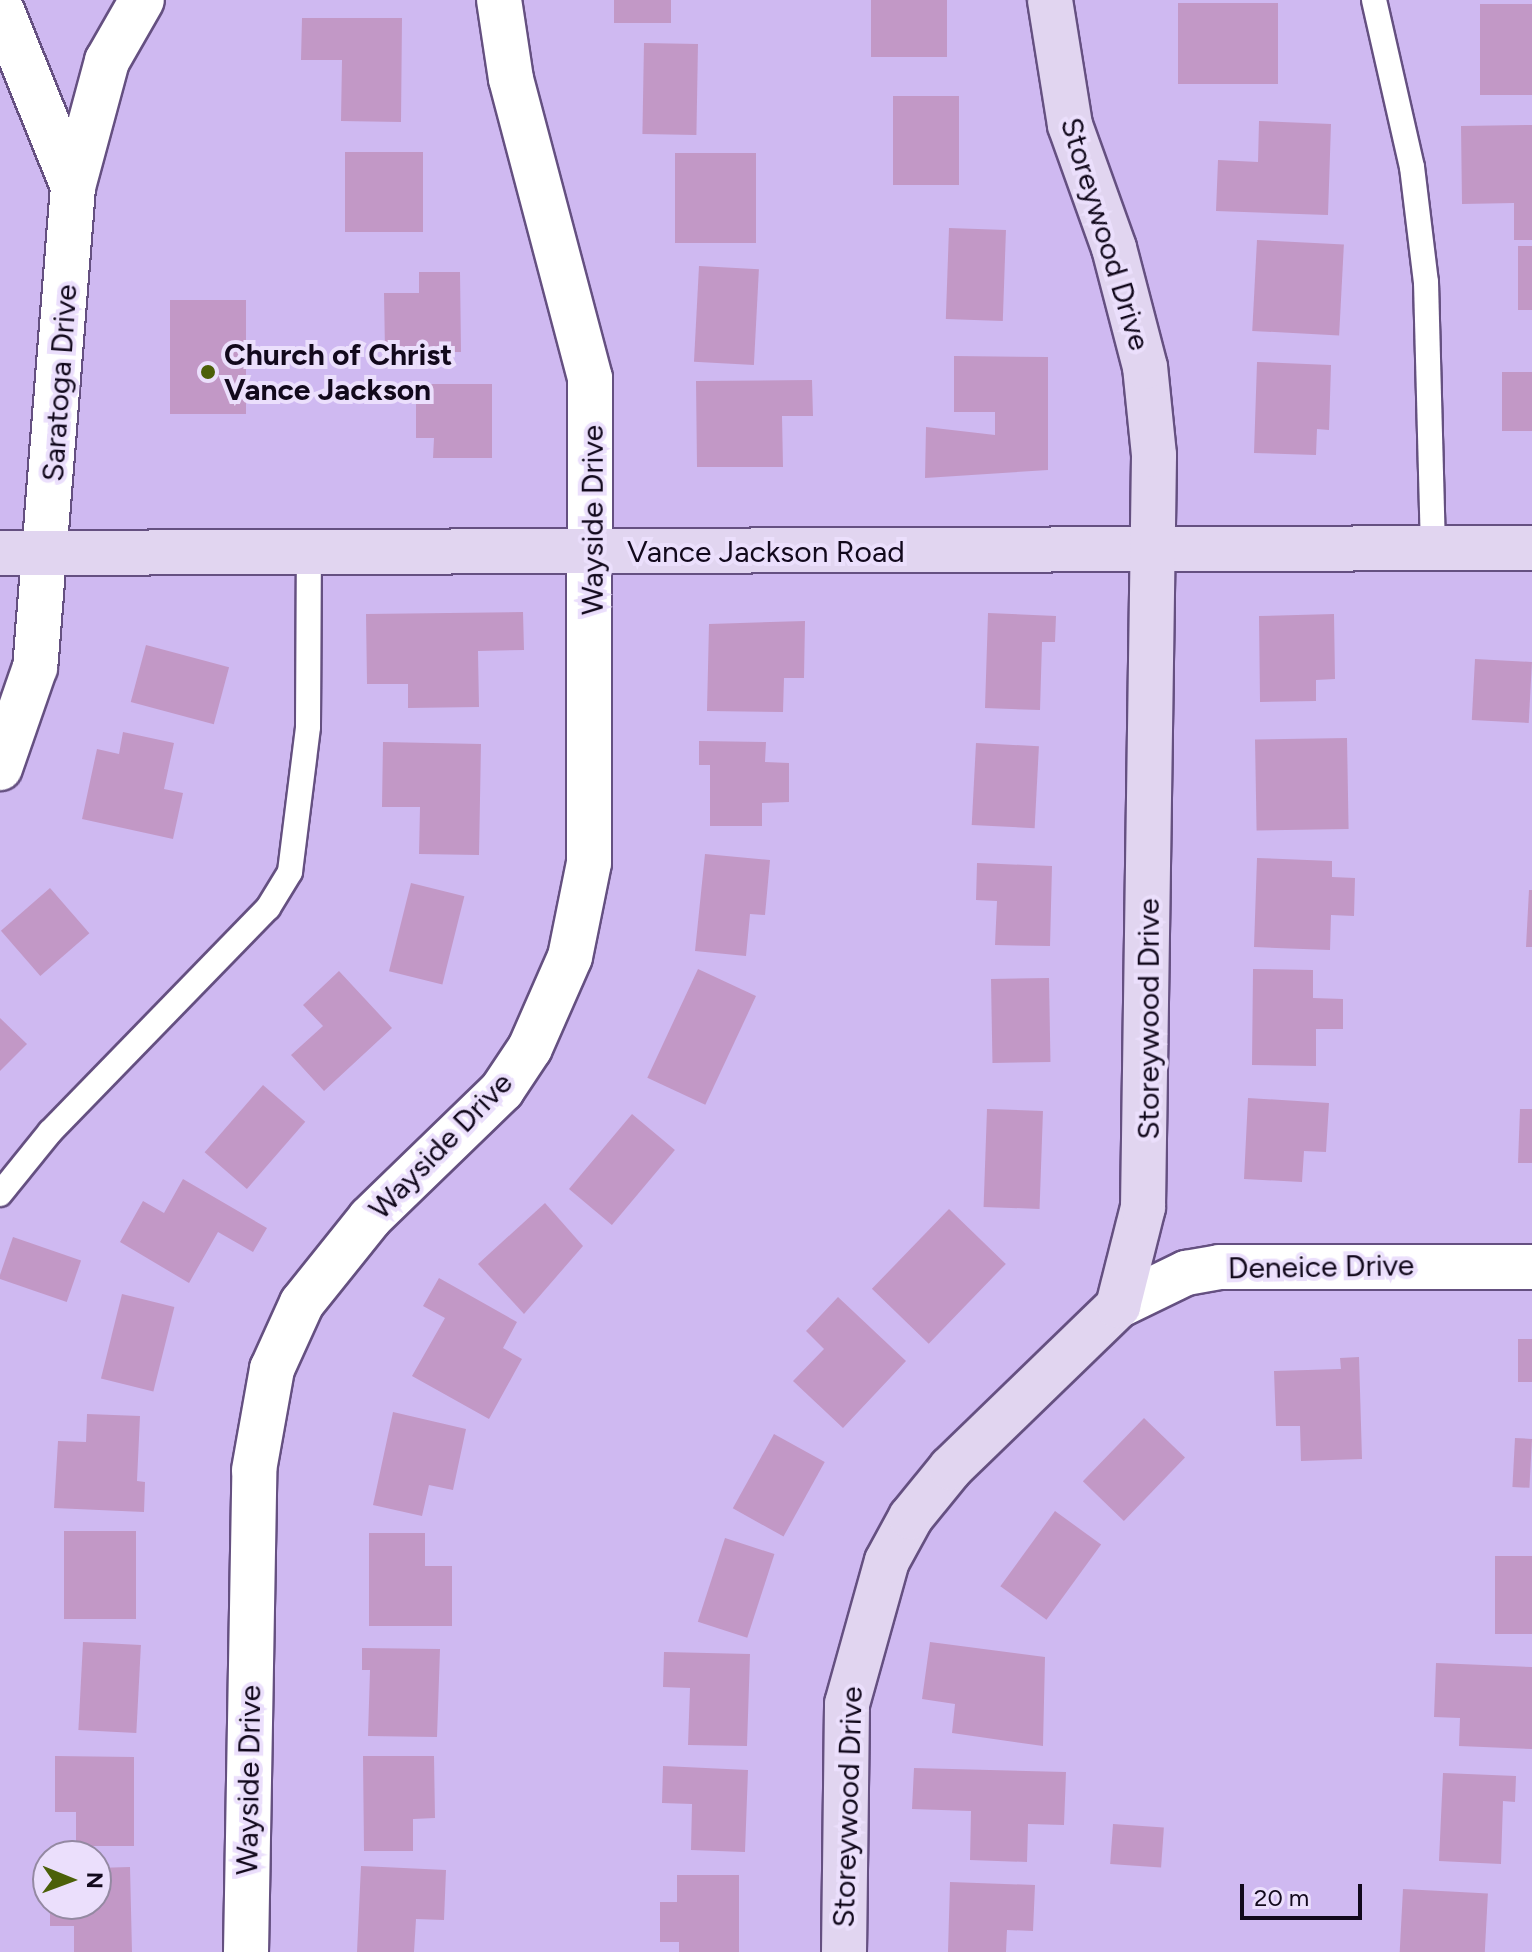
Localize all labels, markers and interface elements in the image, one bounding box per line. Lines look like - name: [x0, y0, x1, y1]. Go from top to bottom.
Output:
- street label: Storeywood Drive: [1053, 113, 1157, 355]
- street label: Saratoga Drive: [35, 283, 85, 483]
- place label: Church of Christ Vance Jackson: [224, 337, 452, 408]
- marker: Church of Christ Vance Jackson: [199, 363, 217, 381]
- street label: Wayside Drive: [575, 425, 611, 615]
- street label: Vance Jackson Road: [627, 534, 905, 570]
- street label: Storeywood Drive: [1131, 898, 1167, 1140]
- street label: Wayside Drive: [362, 1065, 520, 1227]
- street label: Deneice Drive: [1227, 1247, 1415, 1287]
- street label: Wayside Drive: [229, 1685, 269, 1875]
- street label: Storeywood Drive: [826, 1686, 870, 1928]
- north arrow: [32, 1840, 112, 1920]
- scale bar: [1244, 1868, 1366, 1918]
- text: N: [81, 1872, 108, 1889]
- text: 20 m: [1254, 1883, 1309, 1912]

